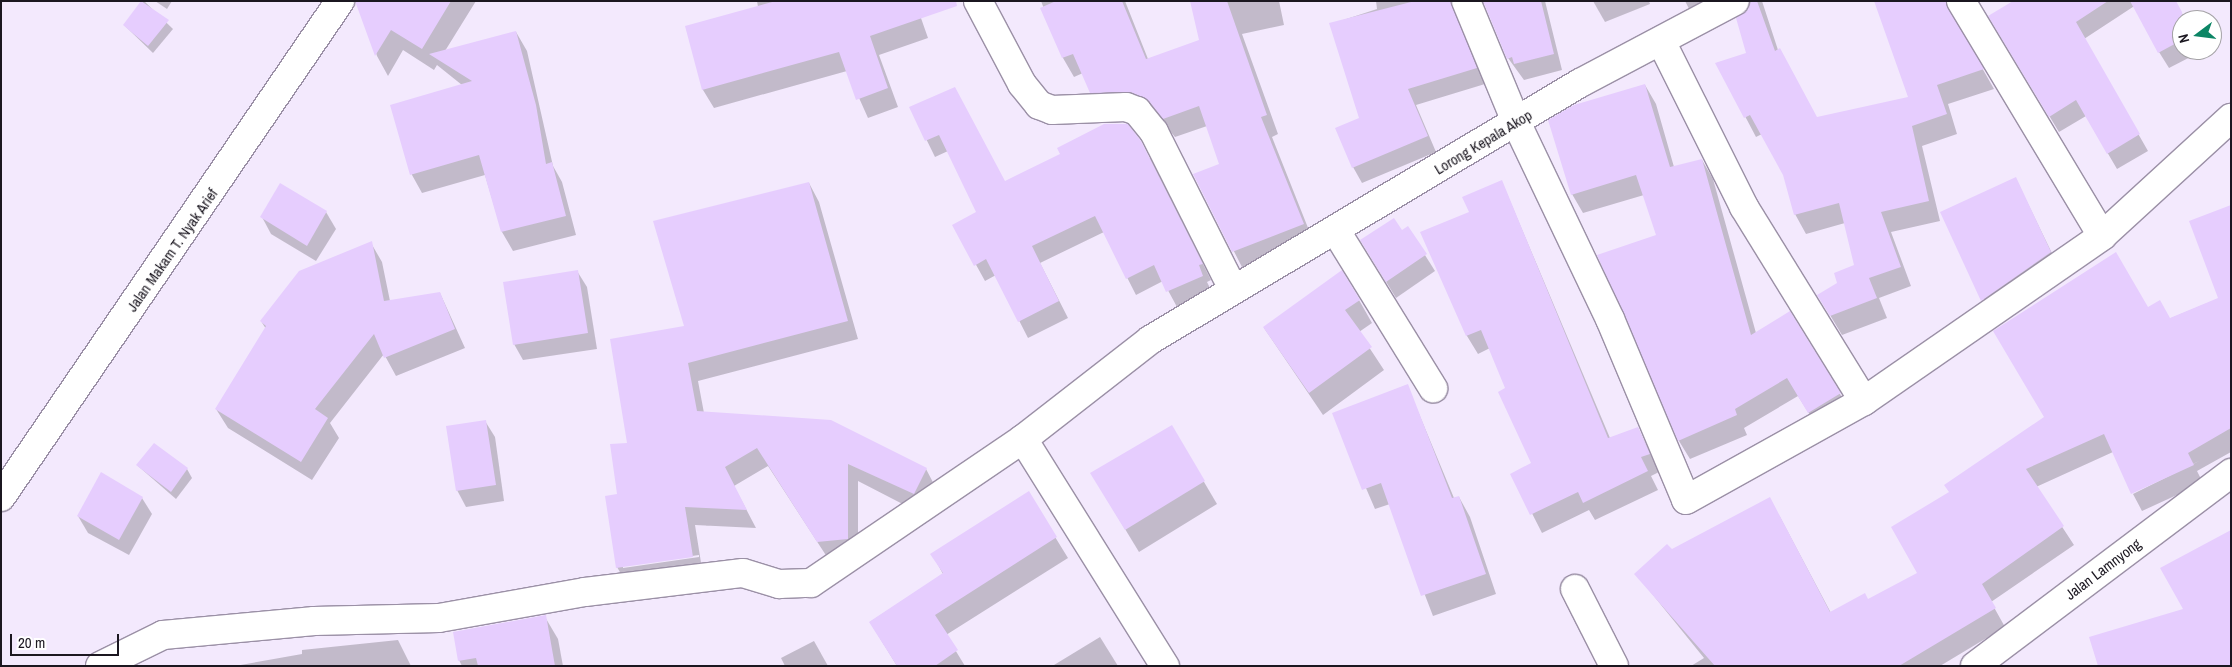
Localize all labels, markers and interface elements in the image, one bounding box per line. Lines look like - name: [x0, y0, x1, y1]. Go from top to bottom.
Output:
- north arrow: [2172, 10, 2222, 60]
- text: N: [2174, 32, 2193, 45]
- street label: Lorong Kepala Akop: [1431, 106, 1535, 178]
- street label: Jalan Makam T. Nyak Arief: [122, 185, 222, 315]
- street label: Jalan Lamnyong: [2062, 535, 2144, 603]
- scale bar: [12, 624, 121, 656]
- text: 20 m: [18, 632, 45, 653]

